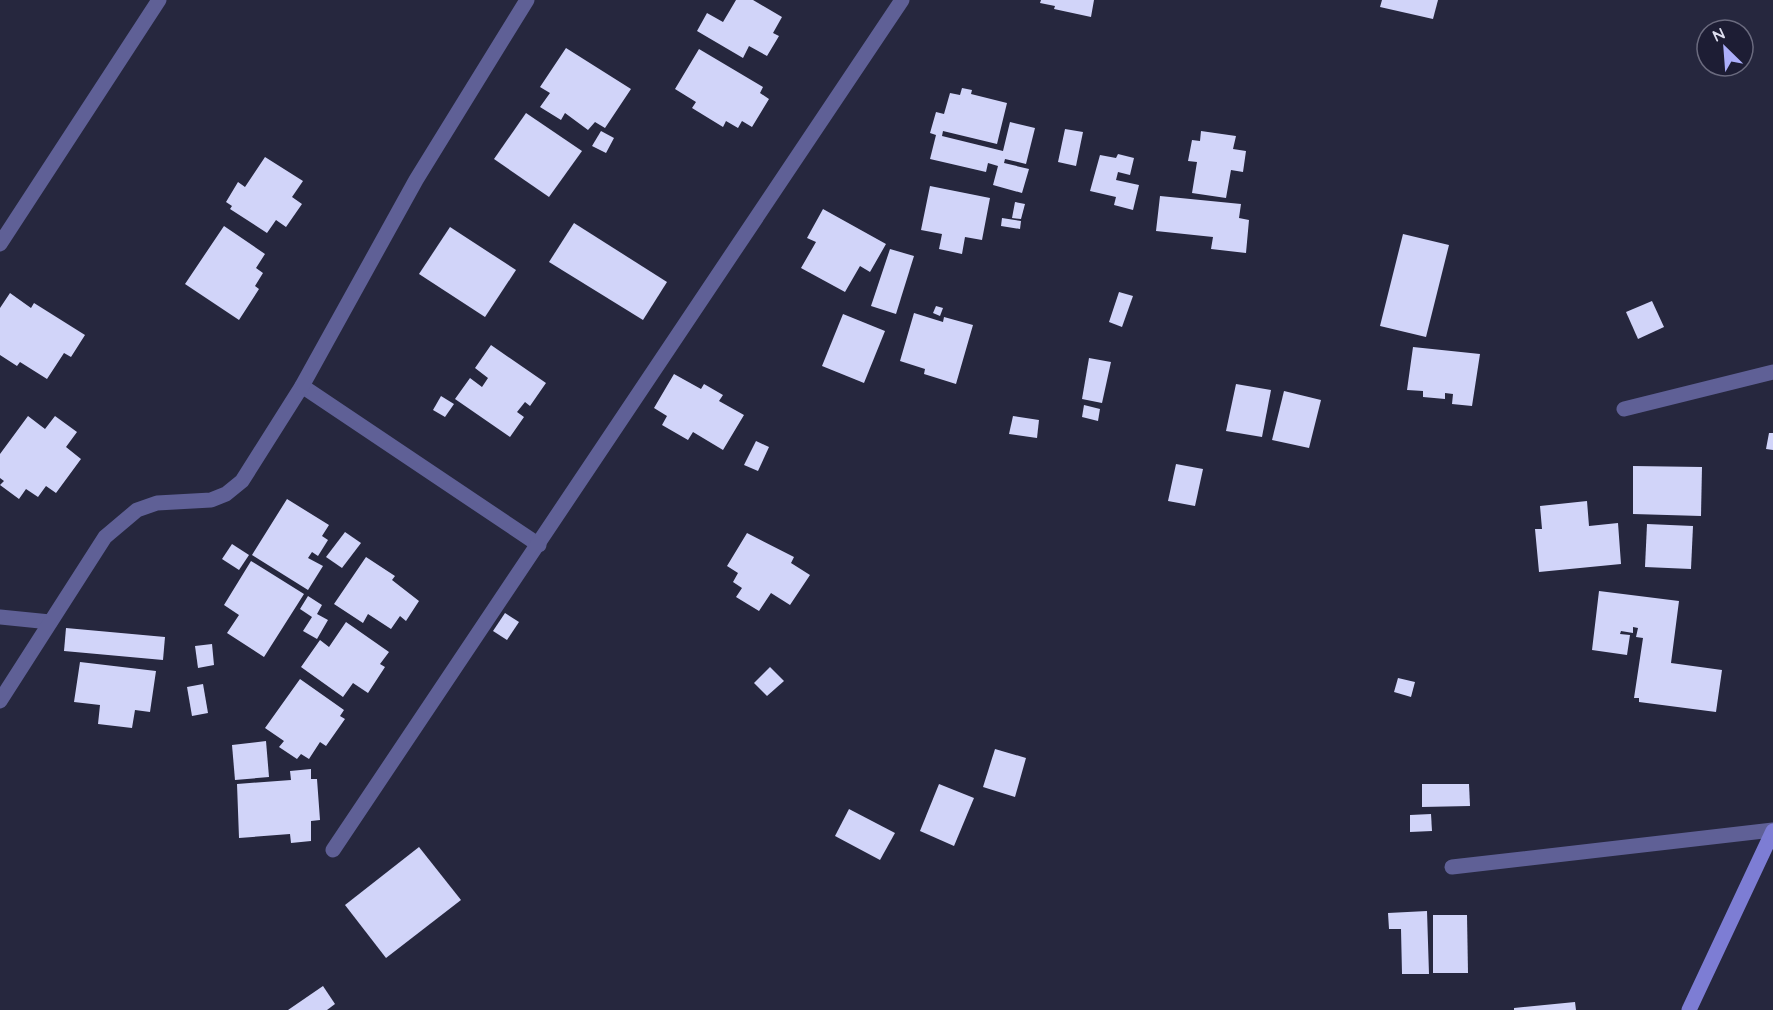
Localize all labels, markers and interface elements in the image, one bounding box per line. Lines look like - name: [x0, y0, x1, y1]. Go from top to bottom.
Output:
- north arrow: [1695, 18, 1755, 78]
- text: N: [1709, 23, 1728, 46]

